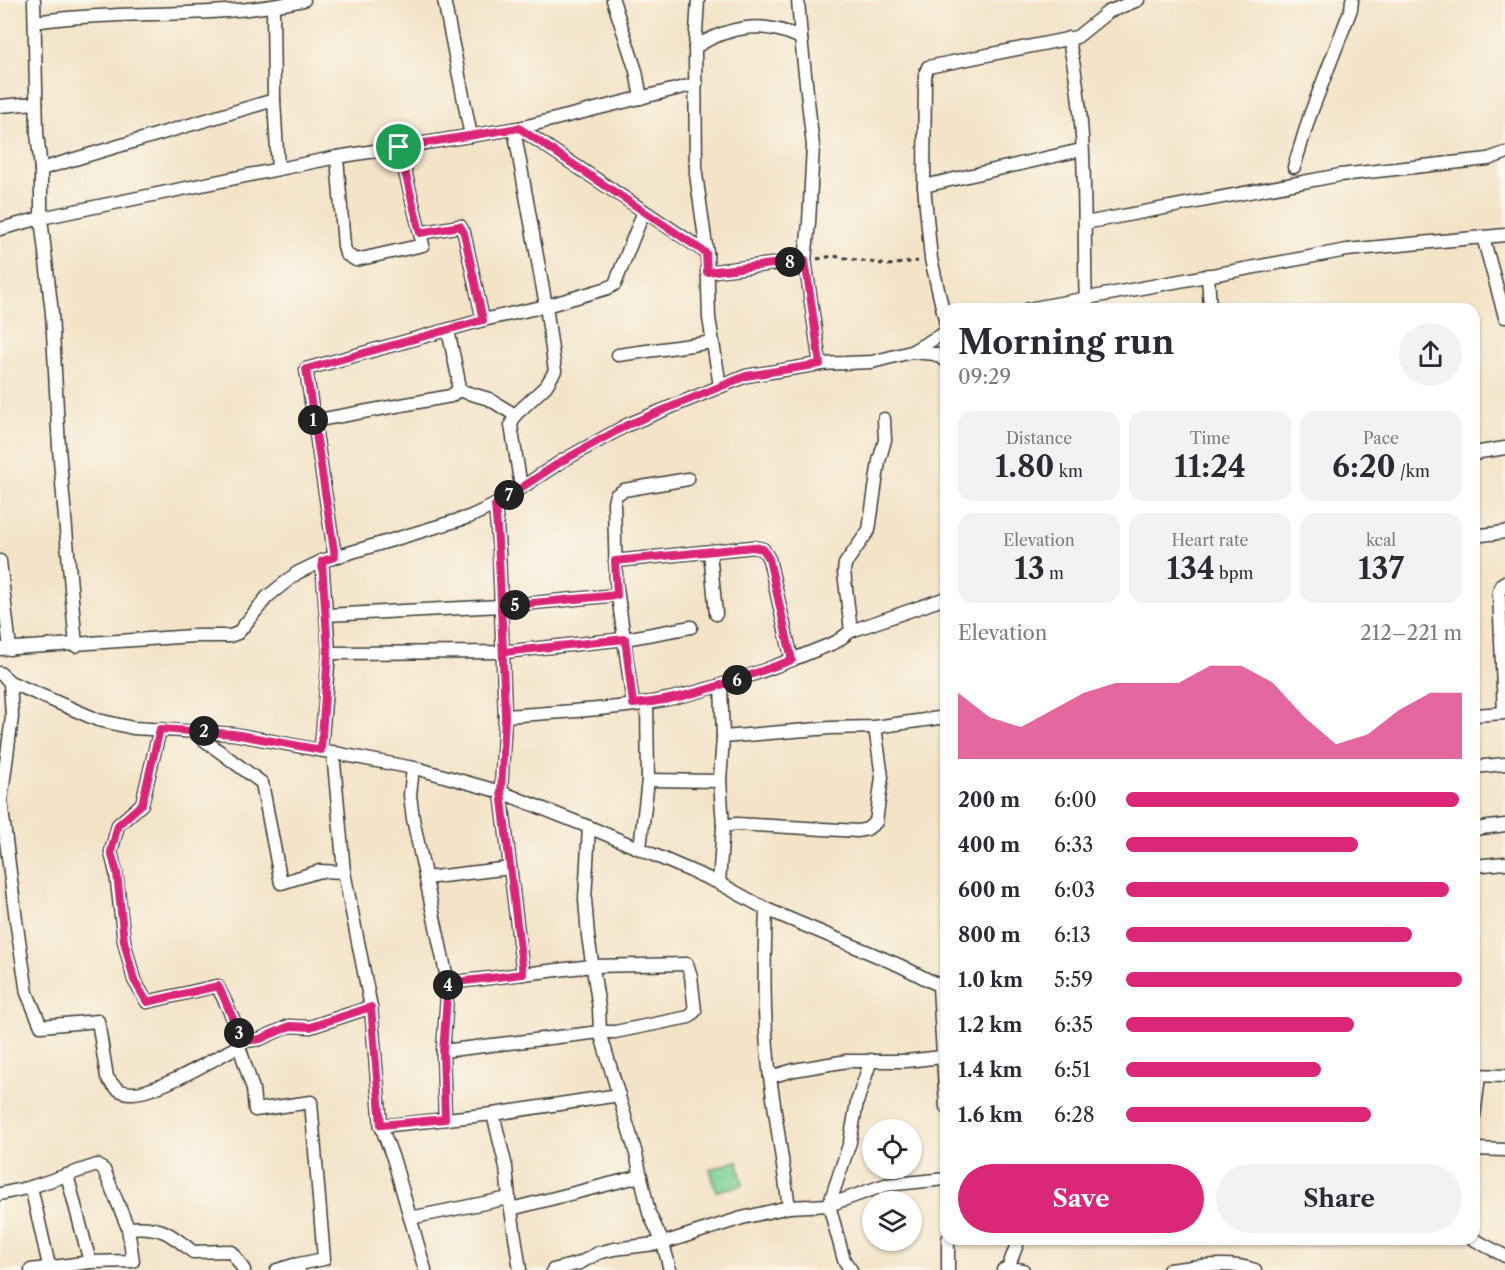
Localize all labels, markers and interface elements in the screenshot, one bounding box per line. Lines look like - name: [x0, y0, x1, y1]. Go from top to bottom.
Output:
- pin: [373, 121, 424, 172]
- icon: arrive: [382, 130, 415, 163]
- pin: 8: [775, 247, 805, 277]
- text: 8: [785, 252, 795, 272]
- text: Morning run: [958, 322, 1174, 363]
- button: share: [1399, 323, 1462, 386]
- text: 09:29: [958, 365, 1011, 389]
- pin: 1: [298, 405, 328, 435]
- text: 1: [309, 410, 317, 430]
- text: Distance: [1006, 428, 1072, 448]
- text: Time: [1190, 428, 1230, 448]
- text: Pace: [1363, 428, 1399, 448]
- text: 1.80: [995, 448, 1054, 485]
- text: 11:24: [1174, 448, 1246, 485]
- text: 6:20: [1332, 448, 1396, 485]
- text: km: [1054, 461, 1083, 481]
- text: /km: [1396, 461, 1430, 481]
- pin: 7: [494, 480, 524, 510]
- text: 7: [505, 485, 513, 505]
- text: Elevation: [1003, 530, 1075, 550]
- text: Heart rate: [1171, 530, 1249, 550]
- text: kcal: [1366, 530, 1396, 550]
- text: 13: [1014, 550, 1045, 587]
- text: 134: [1167, 550, 1215, 587]
- text: 137: [1358, 550, 1404, 587]
- text: m: [1045, 563, 1064, 583]
- text: bpm: [1215, 563, 1253, 583]
- pin: 5: [500, 590, 530, 620]
- text: 5: [511, 595, 519, 615]
- text: Elevation: [958, 621, 1047, 645]
- text: 212–221 m: [1360, 621, 1462, 645]
- pin: 6: [722, 665, 752, 695]
- text: 6: [732, 670, 742, 690]
- pin: 2: [189, 716, 219, 746]
- text: 2: [199, 721, 209, 741]
- text: 200 m: [958, 788, 1020, 812]
- text: 6:00: [1054, 788, 1097, 812]
- text: 400 m: [958, 833, 1020, 857]
- text: 6:33: [1054, 833, 1093, 857]
- text: 600 m: [958, 878, 1020, 902]
- text: 6:03: [1054, 878, 1095, 902]
- text: 800 m: [958, 923, 1021, 947]
- text: 6:13: [1054, 923, 1091, 947]
- text: 1.0 km: [958, 968, 1023, 992]
- text: 5:59: [1054, 968, 1093, 992]
- pin: 4: [433, 970, 463, 1000]
- text: 4: [443, 975, 453, 995]
- text: 1.2 km: [958, 1013, 1022, 1037]
- text: 6:35: [1054, 1013, 1093, 1037]
- pin: 3: [224, 1018, 254, 1048]
- text: 3: [234, 1023, 244, 1043]
- text: 1.4 km: [958, 1058, 1023, 1082]
- text: 6:51: [1054, 1058, 1091, 1082]
- text: 1.6 km: [958, 1103, 1023, 1127]
- text: 6:28: [1054, 1103, 1095, 1127]
- map controls: [862, 1119, 922, 1251]
- button: locate: [862, 1119, 922, 1179]
- button: Save: [958, 1164, 1204, 1233]
- button: Share: [1216, 1164, 1462, 1233]
- button: layers: [862, 1191, 922, 1251]

